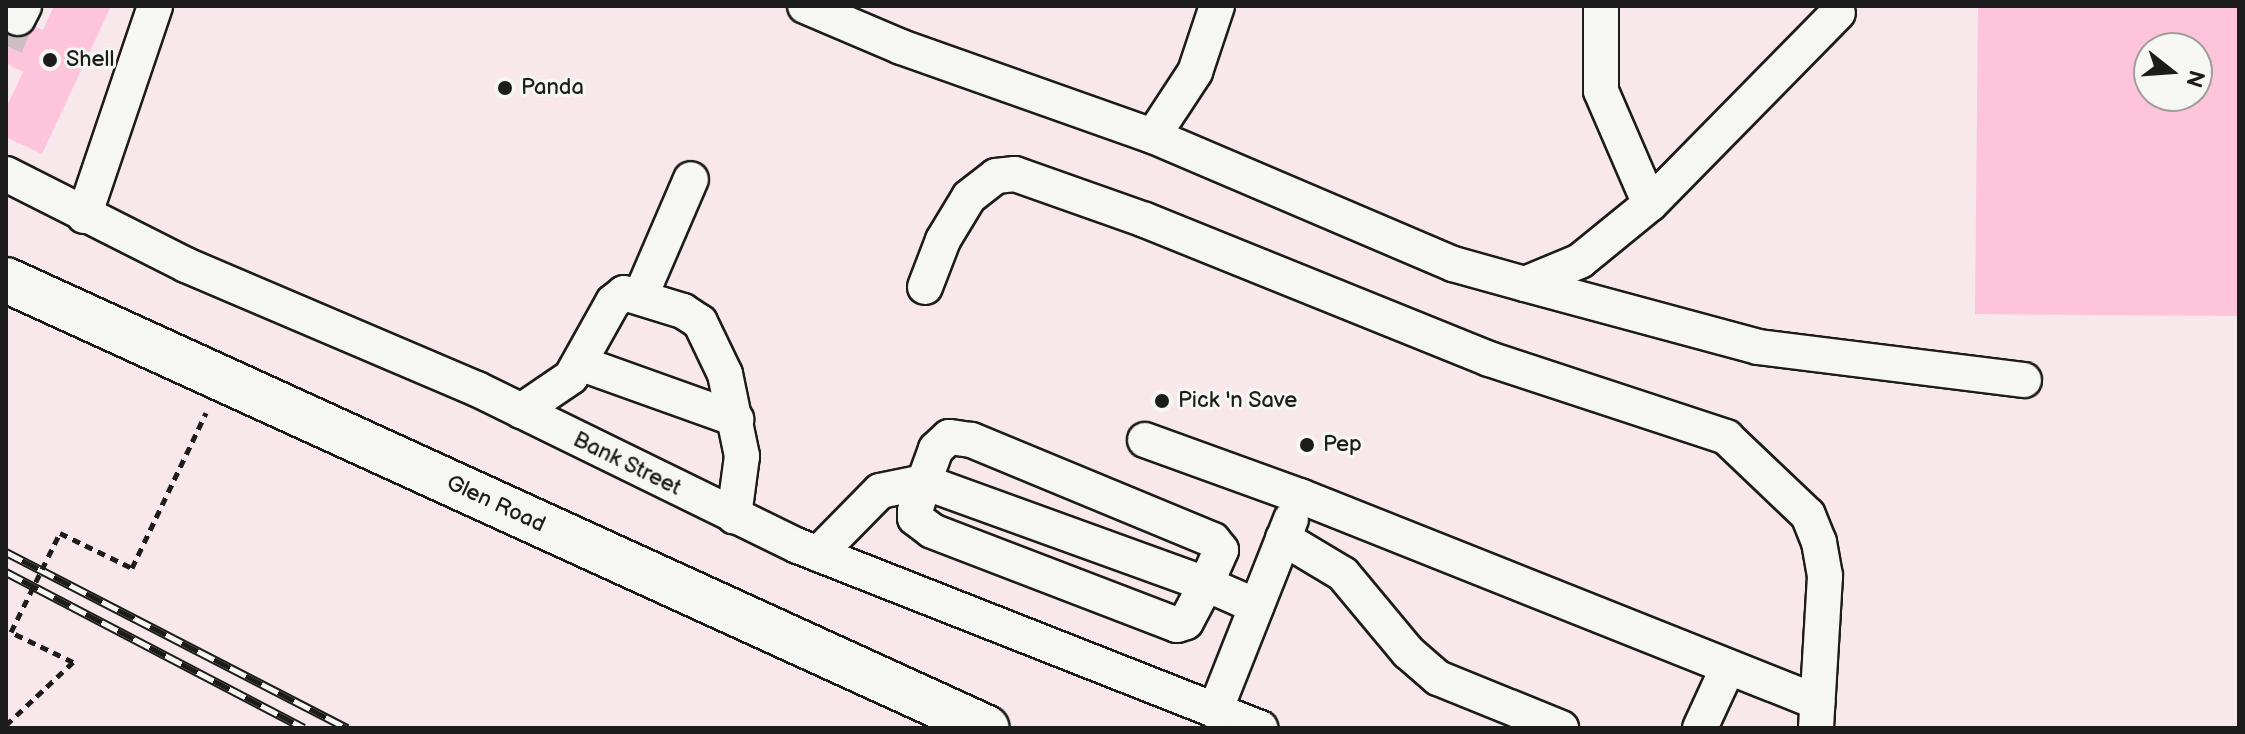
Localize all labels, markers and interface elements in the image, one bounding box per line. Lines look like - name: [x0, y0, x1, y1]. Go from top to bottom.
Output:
- north arrow: [2133, 32, 2213, 112]
- place label: Shell: [66, 47, 114, 73]
- marker: Shell: [41, 51, 59, 69]
- text: N: [2179, 67, 2210, 90]
- place label: Panda: [521, 75, 584, 101]
- marker: Panda: [496, 79, 514, 97]
- place label: Pick 'n Save: [1178, 388, 1298, 414]
- marker: Pick 'n Save: [1153, 392, 1171, 410]
- street label: Bank Street: [569, 426, 685, 502]
- place label: Pep: [1323, 432, 1362, 458]
- marker: Pep: [1298, 436, 1316, 454]
- street label: Glen Road: [442, 470, 550, 538]

